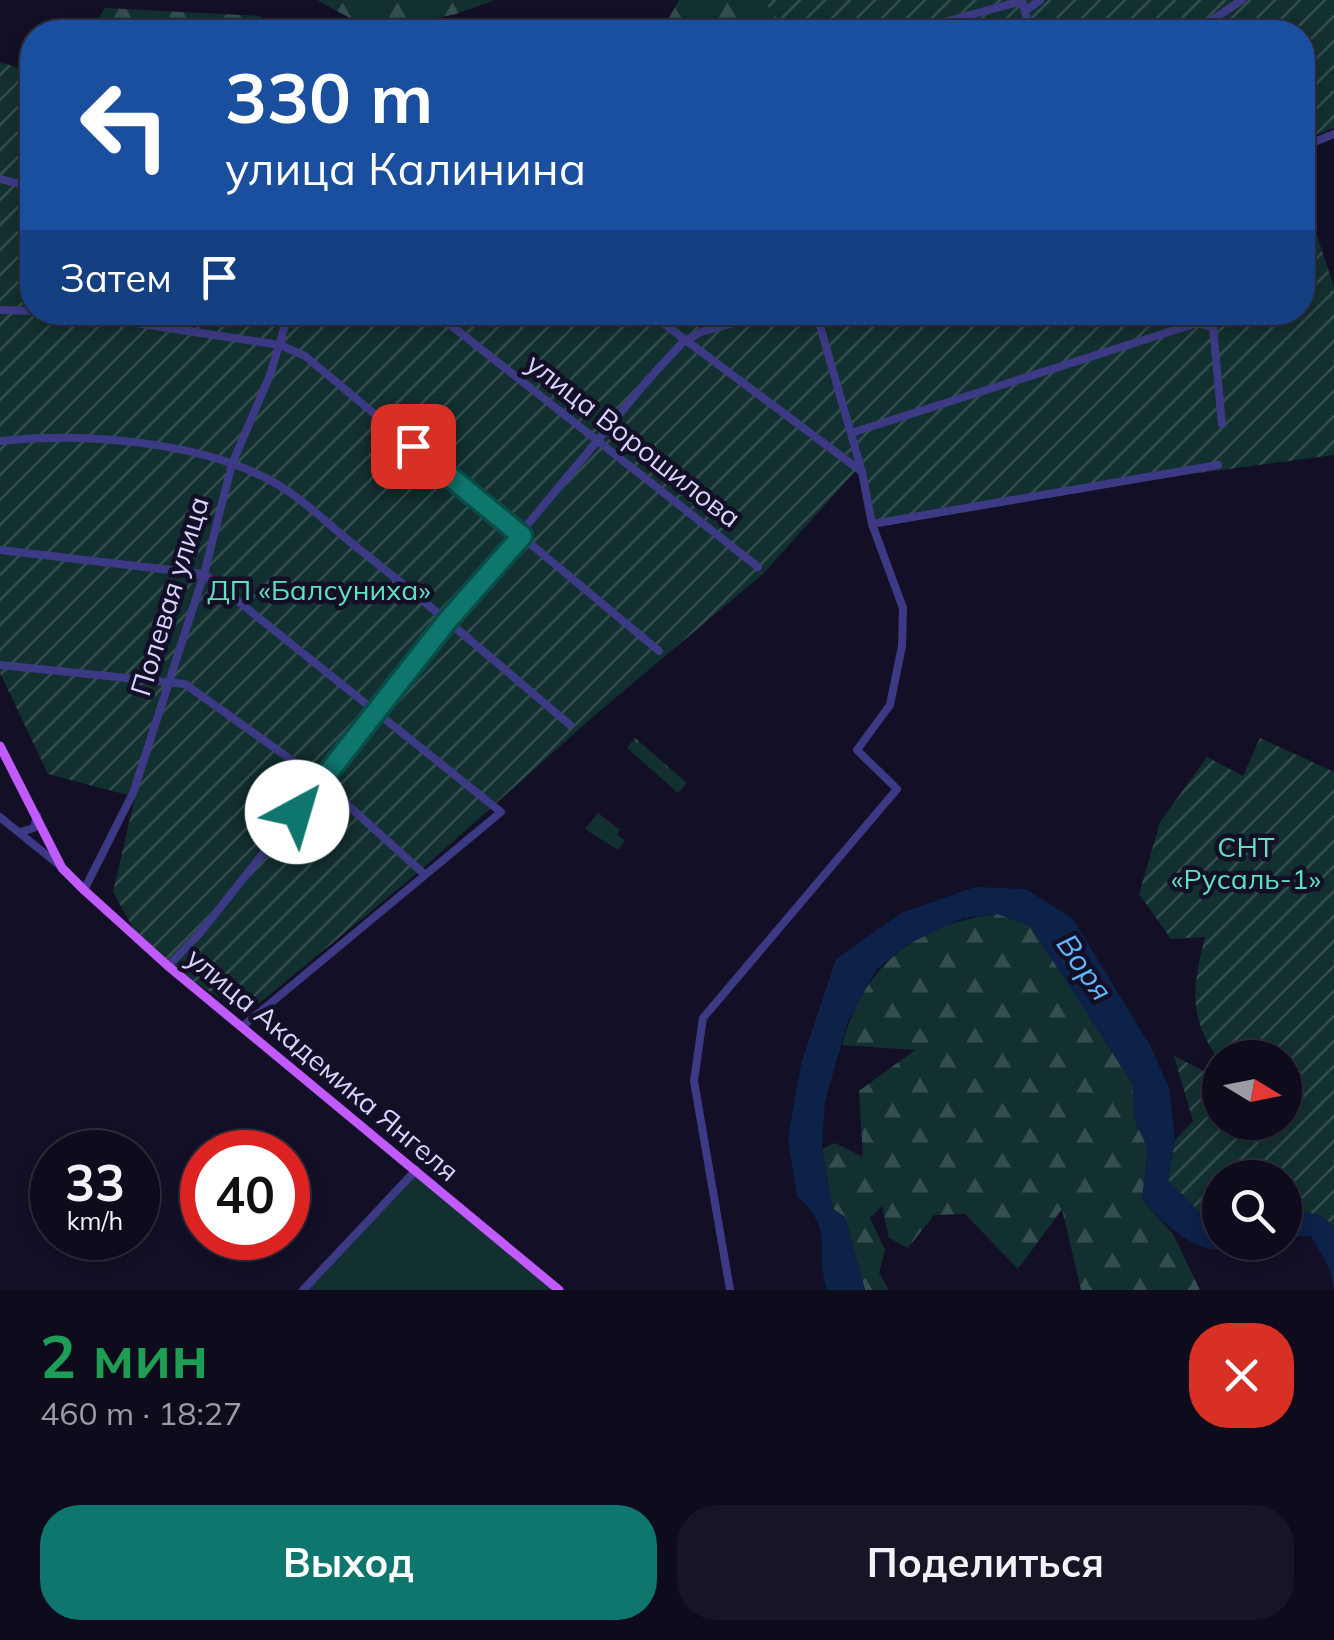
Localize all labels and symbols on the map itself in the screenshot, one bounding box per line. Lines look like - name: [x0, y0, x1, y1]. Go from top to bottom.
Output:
- street label: улица Ворошилова: [520, 345, 748, 535]
- pin: [371, 404, 456, 489]
- street label: Полевая улица: [122, 492, 216, 700]
- park label: ДП «Балсуниха»: [207, 572, 431, 607]
- position arrow: [245, 760, 349, 864]
- park label: СНТ «Русаль-1»: [1171, 829, 1321, 896]
- water label: Воря: [1049, 926, 1121, 1008]
- street label: улица Академика Янгеля: [180, 940, 466, 1188]
- north arrow: [1202, 1040, 1302, 1140]
- speed limit sign: 40: [180, 1130, 310, 1260]

